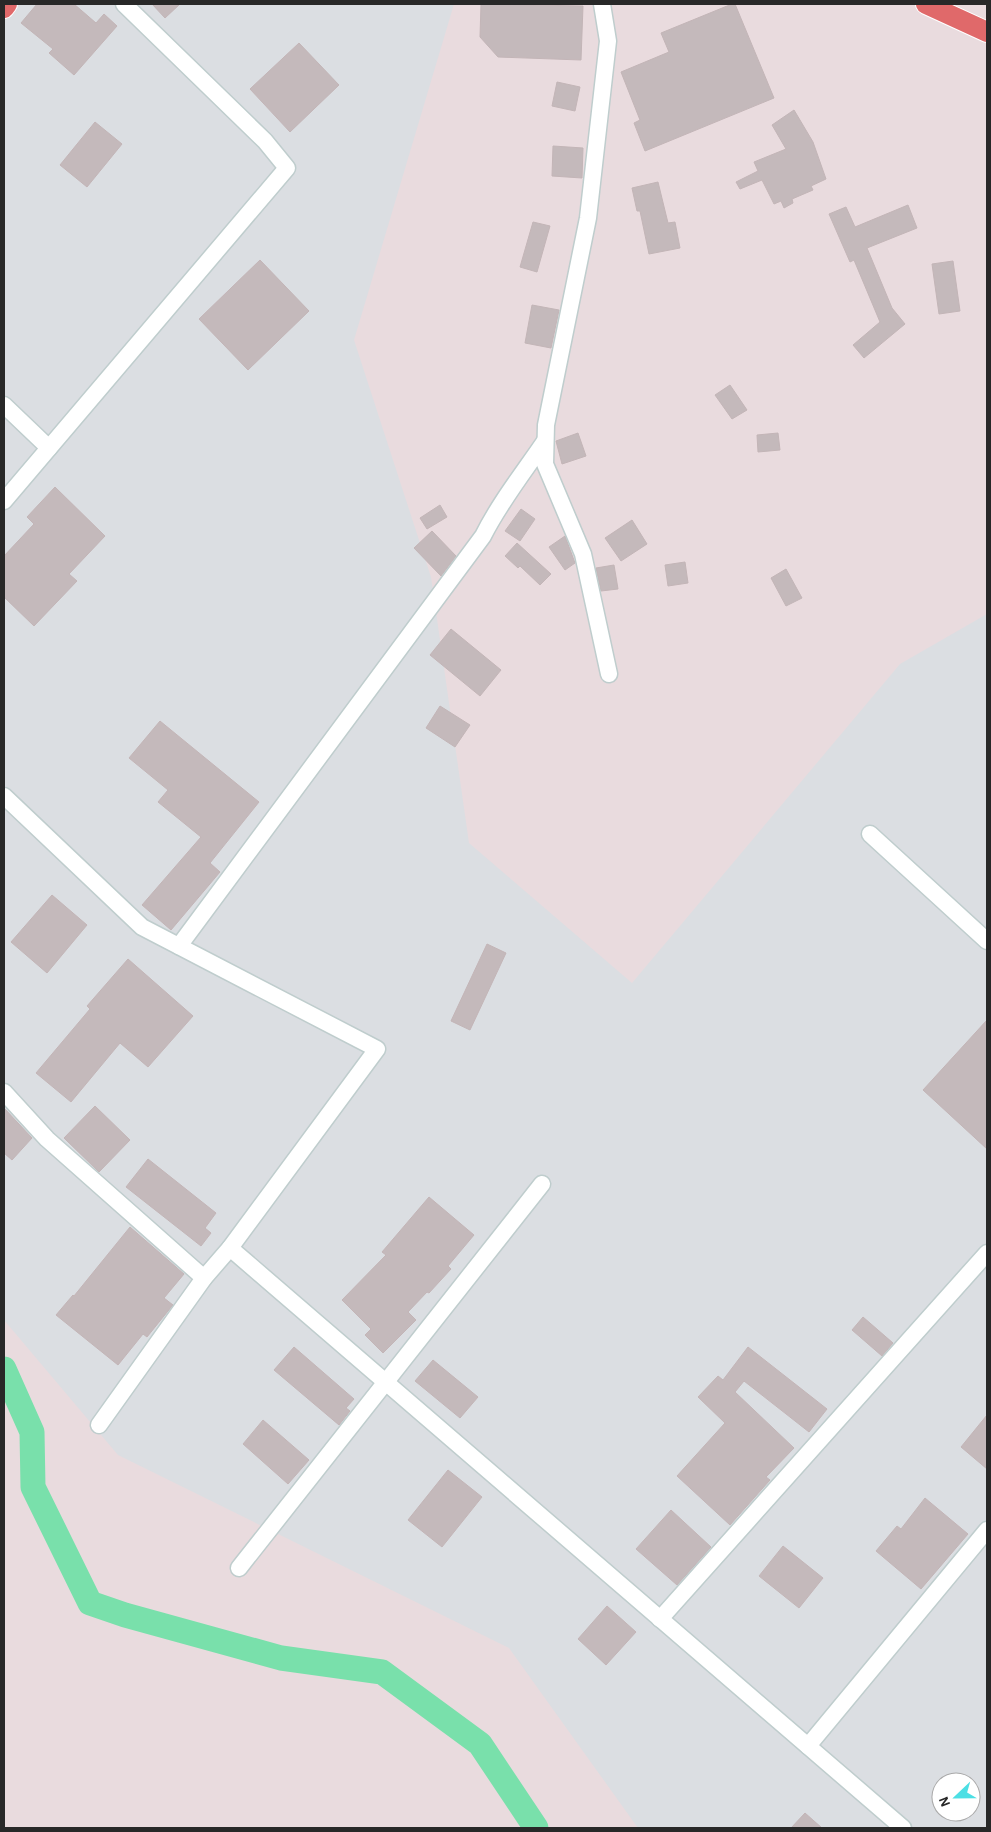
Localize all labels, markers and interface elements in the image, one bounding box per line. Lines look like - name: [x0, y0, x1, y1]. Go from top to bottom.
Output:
- north arrow: [931, 1772, 981, 1822]
- text: N: [937, 1794, 953, 1809]

